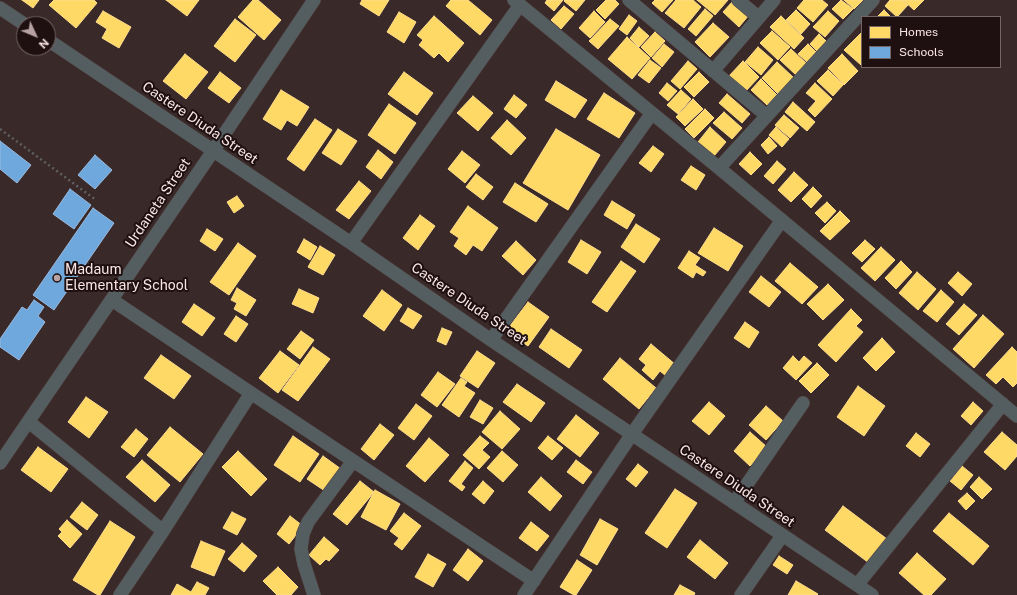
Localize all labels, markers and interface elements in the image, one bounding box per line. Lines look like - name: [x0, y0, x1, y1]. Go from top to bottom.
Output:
- north arrow: [16, 16, 56, 56]
- legend: [861, 16, 1001, 68]
- text: Homes: [899, 25, 938, 39]
- text: N: [37, 36, 51, 51]
- text: Schools: [899, 45, 944, 59]
- street label: Castere Diuda Street: [139, 78, 261, 168]
- street label: Urdaneta Street: [122, 155, 194, 251]
- street label: Castere Diuda Street: [408, 259, 530, 349]
- place label: Madaum Elementary School: [65, 262, 188, 294]
- marker: Madaum Elementary School: [52, 273, 62, 283]
- street label: Castere Diuda Street: [676, 441, 798, 531]

